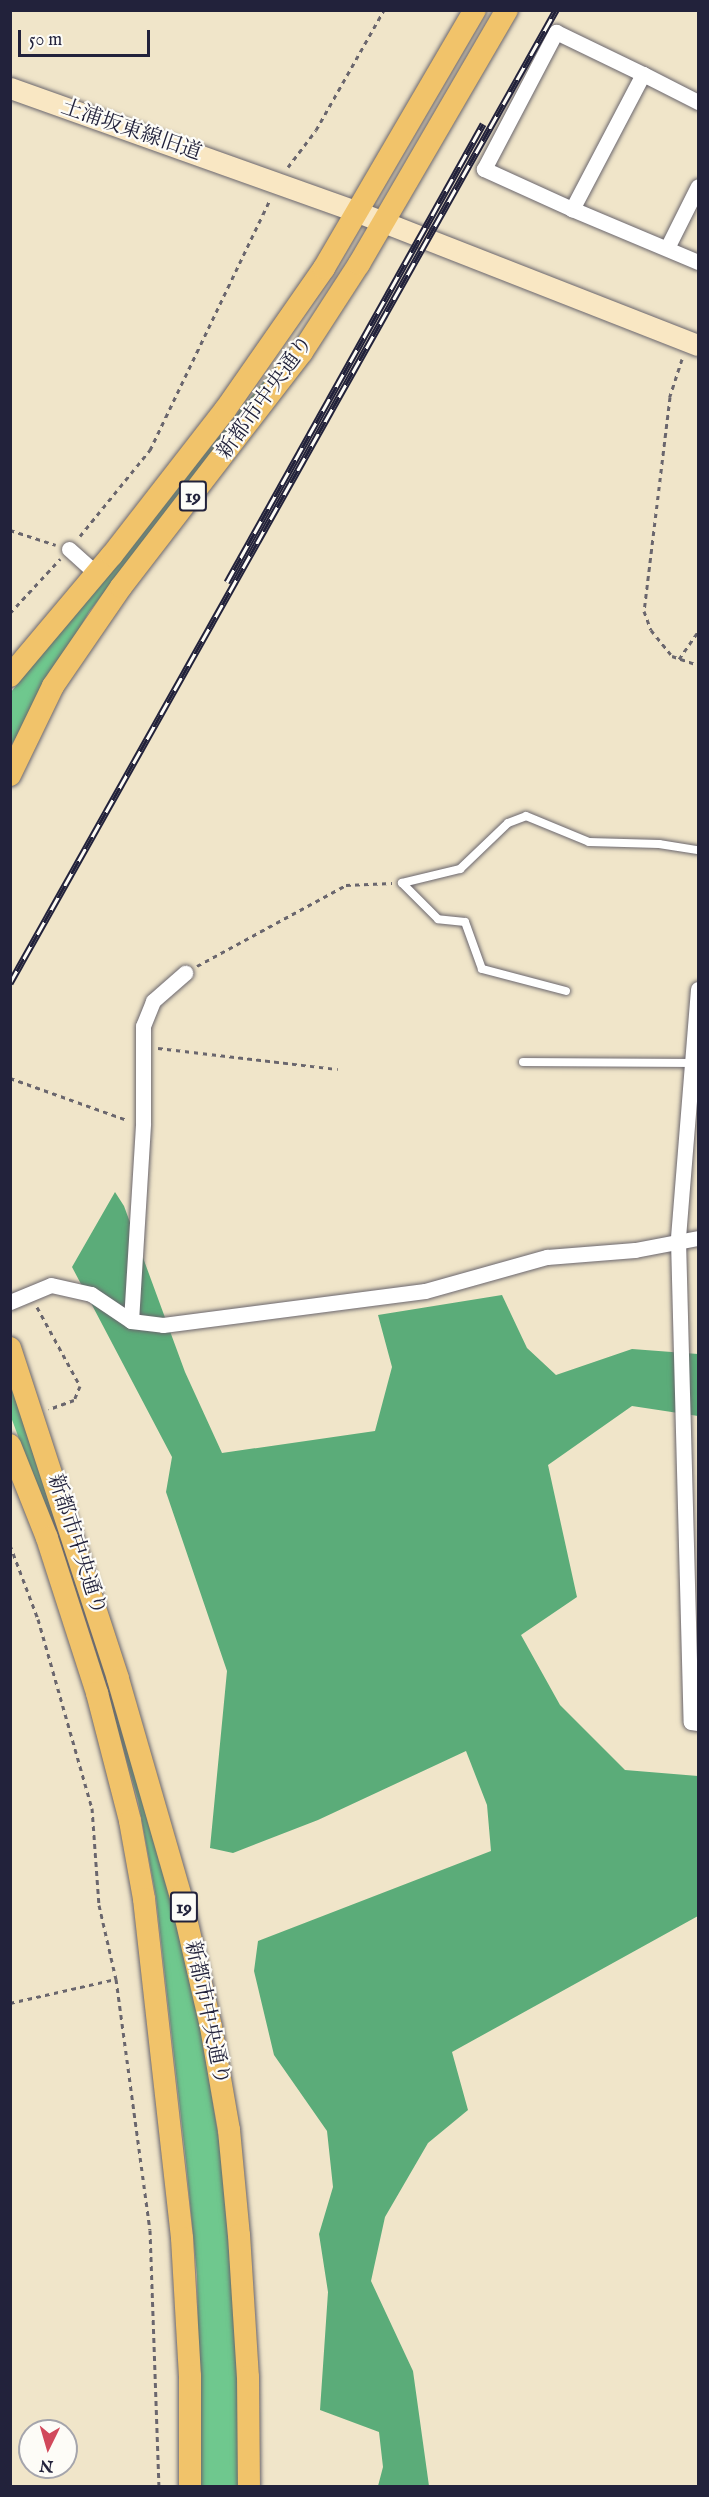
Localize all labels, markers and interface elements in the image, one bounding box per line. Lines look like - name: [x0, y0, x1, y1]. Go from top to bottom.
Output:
- scale bar: [21, 18, 153, 56]
- text: 50 m: [29, 29, 62, 52]
- street label: 土浦坂東線旧道: [57, 95, 205, 167]
- street label: 新都市中央通り: [213, 331, 319, 465]
- road number: 19: [178, 479, 208, 513]
- street label: 新都市中央通り: [41, 1471, 111, 1619]
- road number: 19: [169, 1890, 199, 1924]
- street label: 新都市中央通り: [178, 1938, 234, 2088]
- north arrow: [18, 2419, 78, 2479]
- text: N: [39, 2454, 54, 2476]

